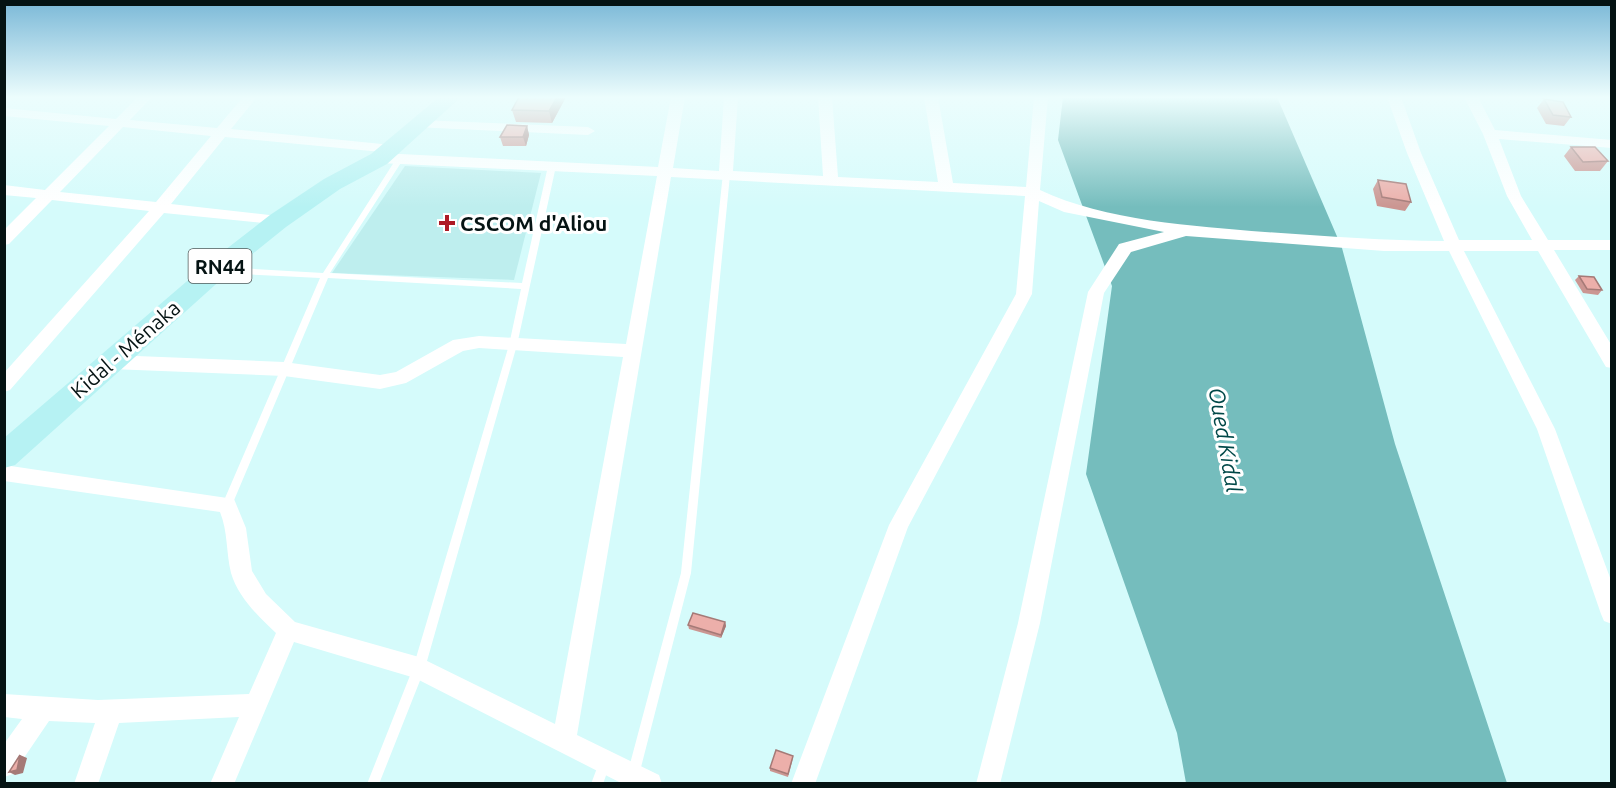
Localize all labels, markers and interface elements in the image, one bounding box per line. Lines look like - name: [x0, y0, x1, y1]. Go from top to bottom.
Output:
- place label: CSCOM d'Aliou: [460, 211, 607, 235]
- marker: CSCOM d'Aliou: [438, 214, 456, 232]
- road number: RN44: [188, 249, 252, 283]
- street label: Kidal - Ménaka: [66, 295, 184, 403]
- water label: Oued Kidal: [1204, 385, 1248, 495]

